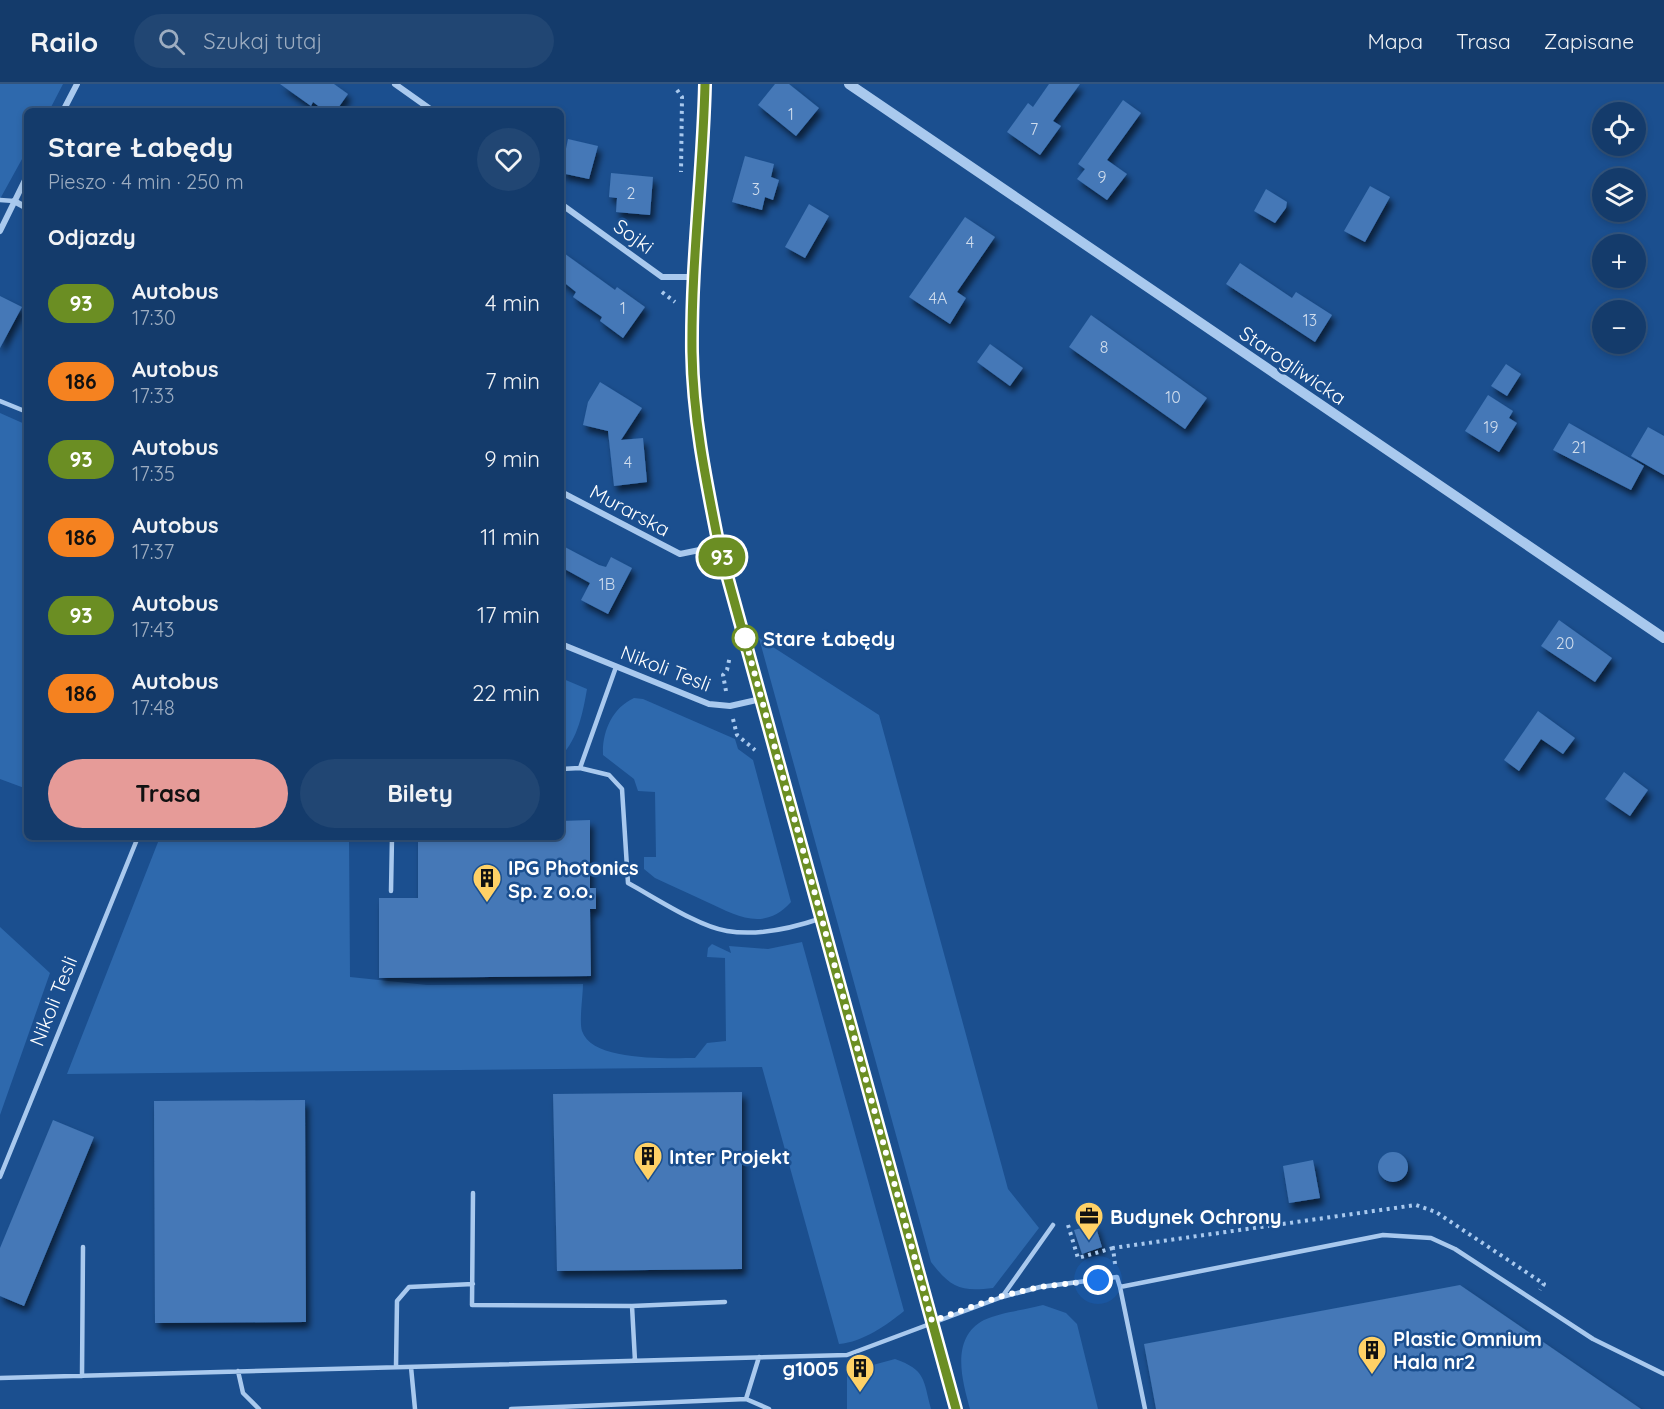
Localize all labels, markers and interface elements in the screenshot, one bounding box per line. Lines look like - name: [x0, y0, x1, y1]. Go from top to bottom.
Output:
- search box: [134, 14, 554, 68]
- text: Railo: [30, 24, 98, 59]
- icon: search: [155, 25, 188, 58]
- text: Szukaj tutaj: [203, 27, 322, 55]
- text: Mapa: [1368, 28, 1423, 54]
- text: Trasa: [1456, 28, 1511, 54]
- text: Zapisane: [1544, 28, 1634, 54]
- map controls: [1592, 102, 1646, 354]
- button: locate: [1592, 102, 1646, 156]
- house number: 1: [788, 104, 794, 124]
- house number: 7: [1030, 119, 1038, 139]
- button: heart: [477, 128, 540, 191]
- text: Stare Łabędy: [48, 129, 233, 164]
- house number: 9: [1098, 167, 1107, 187]
- button: layers: [1592, 168, 1646, 222]
- text: Pieszo · 4 min · 250 m: [48, 169, 244, 194]
- house number: 3: [752, 179, 760, 199]
- house number: 2: [627, 183, 636, 203]
- street label: Sojki: [609, 213, 659, 259]
- text: Odjazdy: [48, 223, 136, 251]
- house number: 4: [966, 232, 974, 252]
- button: +: [1592, 234, 1646, 288]
- text: Autobus: [132, 277, 219, 305]
- house number: 4A: [929, 288, 947, 308]
- text: 4 min: [485, 289, 540, 317]
- text: 93: [69, 290, 93, 316]
- house number: 1: [620, 298, 626, 318]
- button: −: [1592, 300, 1646, 354]
- text: 17:30: [132, 305, 176, 330]
- house number: 13: [1303, 310, 1317, 330]
- street label: Starogliwicka: [1235, 320, 1351, 410]
- house number: 8: [1100, 337, 1108, 357]
- text: Autobus: [132, 355, 219, 383]
- text: 7 min: [485, 367, 540, 395]
- text: 186: [65, 368, 97, 394]
- text: 17:33: [132, 383, 174, 408]
- house number: 10: [1165, 387, 1181, 407]
- house number: 19: [1484, 417, 1498, 437]
- text: Autobus: [132, 433, 219, 461]
- house number: 21: [1572, 437, 1586, 457]
- text: 9 min: [484, 445, 540, 473]
- text: 93: [69, 446, 93, 472]
- house number: 4: [624, 452, 632, 472]
- text: 17:35: [132, 461, 175, 486]
- street label: Murarska: [586, 478, 674, 542]
- text: Autobus: [132, 511, 219, 539]
- text: 11 min: [480, 523, 540, 551]
- text: 186: [65, 524, 97, 550]
- line badge: 93: [695, 538, 749, 576]
- text: 17:37: [132, 539, 174, 564]
- text: 93: [710, 544, 734, 570]
- house number: 1B: [599, 574, 615, 594]
- text: Autobus: [132, 589, 219, 617]
- text: 17 min: [477, 601, 540, 629]
- text: 93: [69, 602, 93, 628]
- text: 17:43: [132, 617, 174, 642]
- marker: Stare Łabędy: [732, 625, 758, 651]
- place label: Stare Łabędy: [763, 626, 895, 651]
- house number: 20: [1556, 633, 1574, 653]
- street label: Nikoli Tesli: [617, 639, 715, 697]
- text: Autobus: [132, 667, 219, 695]
- text: 22 min: [472, 679, 540, 707]
- text: 186: [65, 680, 97, 706]
- text: 17:48: [132, 695, 175, 720]
- button: Trasa: [48, 759, 288, 828]
- button: Bilety: [300, 759, 540, 828]
- place label: IPG Photonics Sp. z o.o.: [508, 855, 639, 903]
- building icon: IPG Photonics Sp. z o.o.: [471, 862, 503, 904]
- street label: Nikoli Tesli: [24, 952, 82, 1050]
- building icon: Inter Projekt: [632, 1140, 664, 1182]
- place label: Inter Projekt: [669, 1144, 790, 1169]
- office icon: Budynek Ochrony: [1073, 1200, 1105, 1242]
- place label: Budynek Ochrony: [1110, 1204, 1282, 1229]
- your location: [1083, 1265, 1113, 1295]
- place label: Plastic Omnium Hala nr2: [1393, 1326, 1542, 1374]
- building icon: Plastic Omnium Hala nr2: [1356, 1334, 1388, 1376]
- building icon: g1005: [844, 1352, 876, 1394]
- place label: g1005: [782, 1356, 839, 1381]

